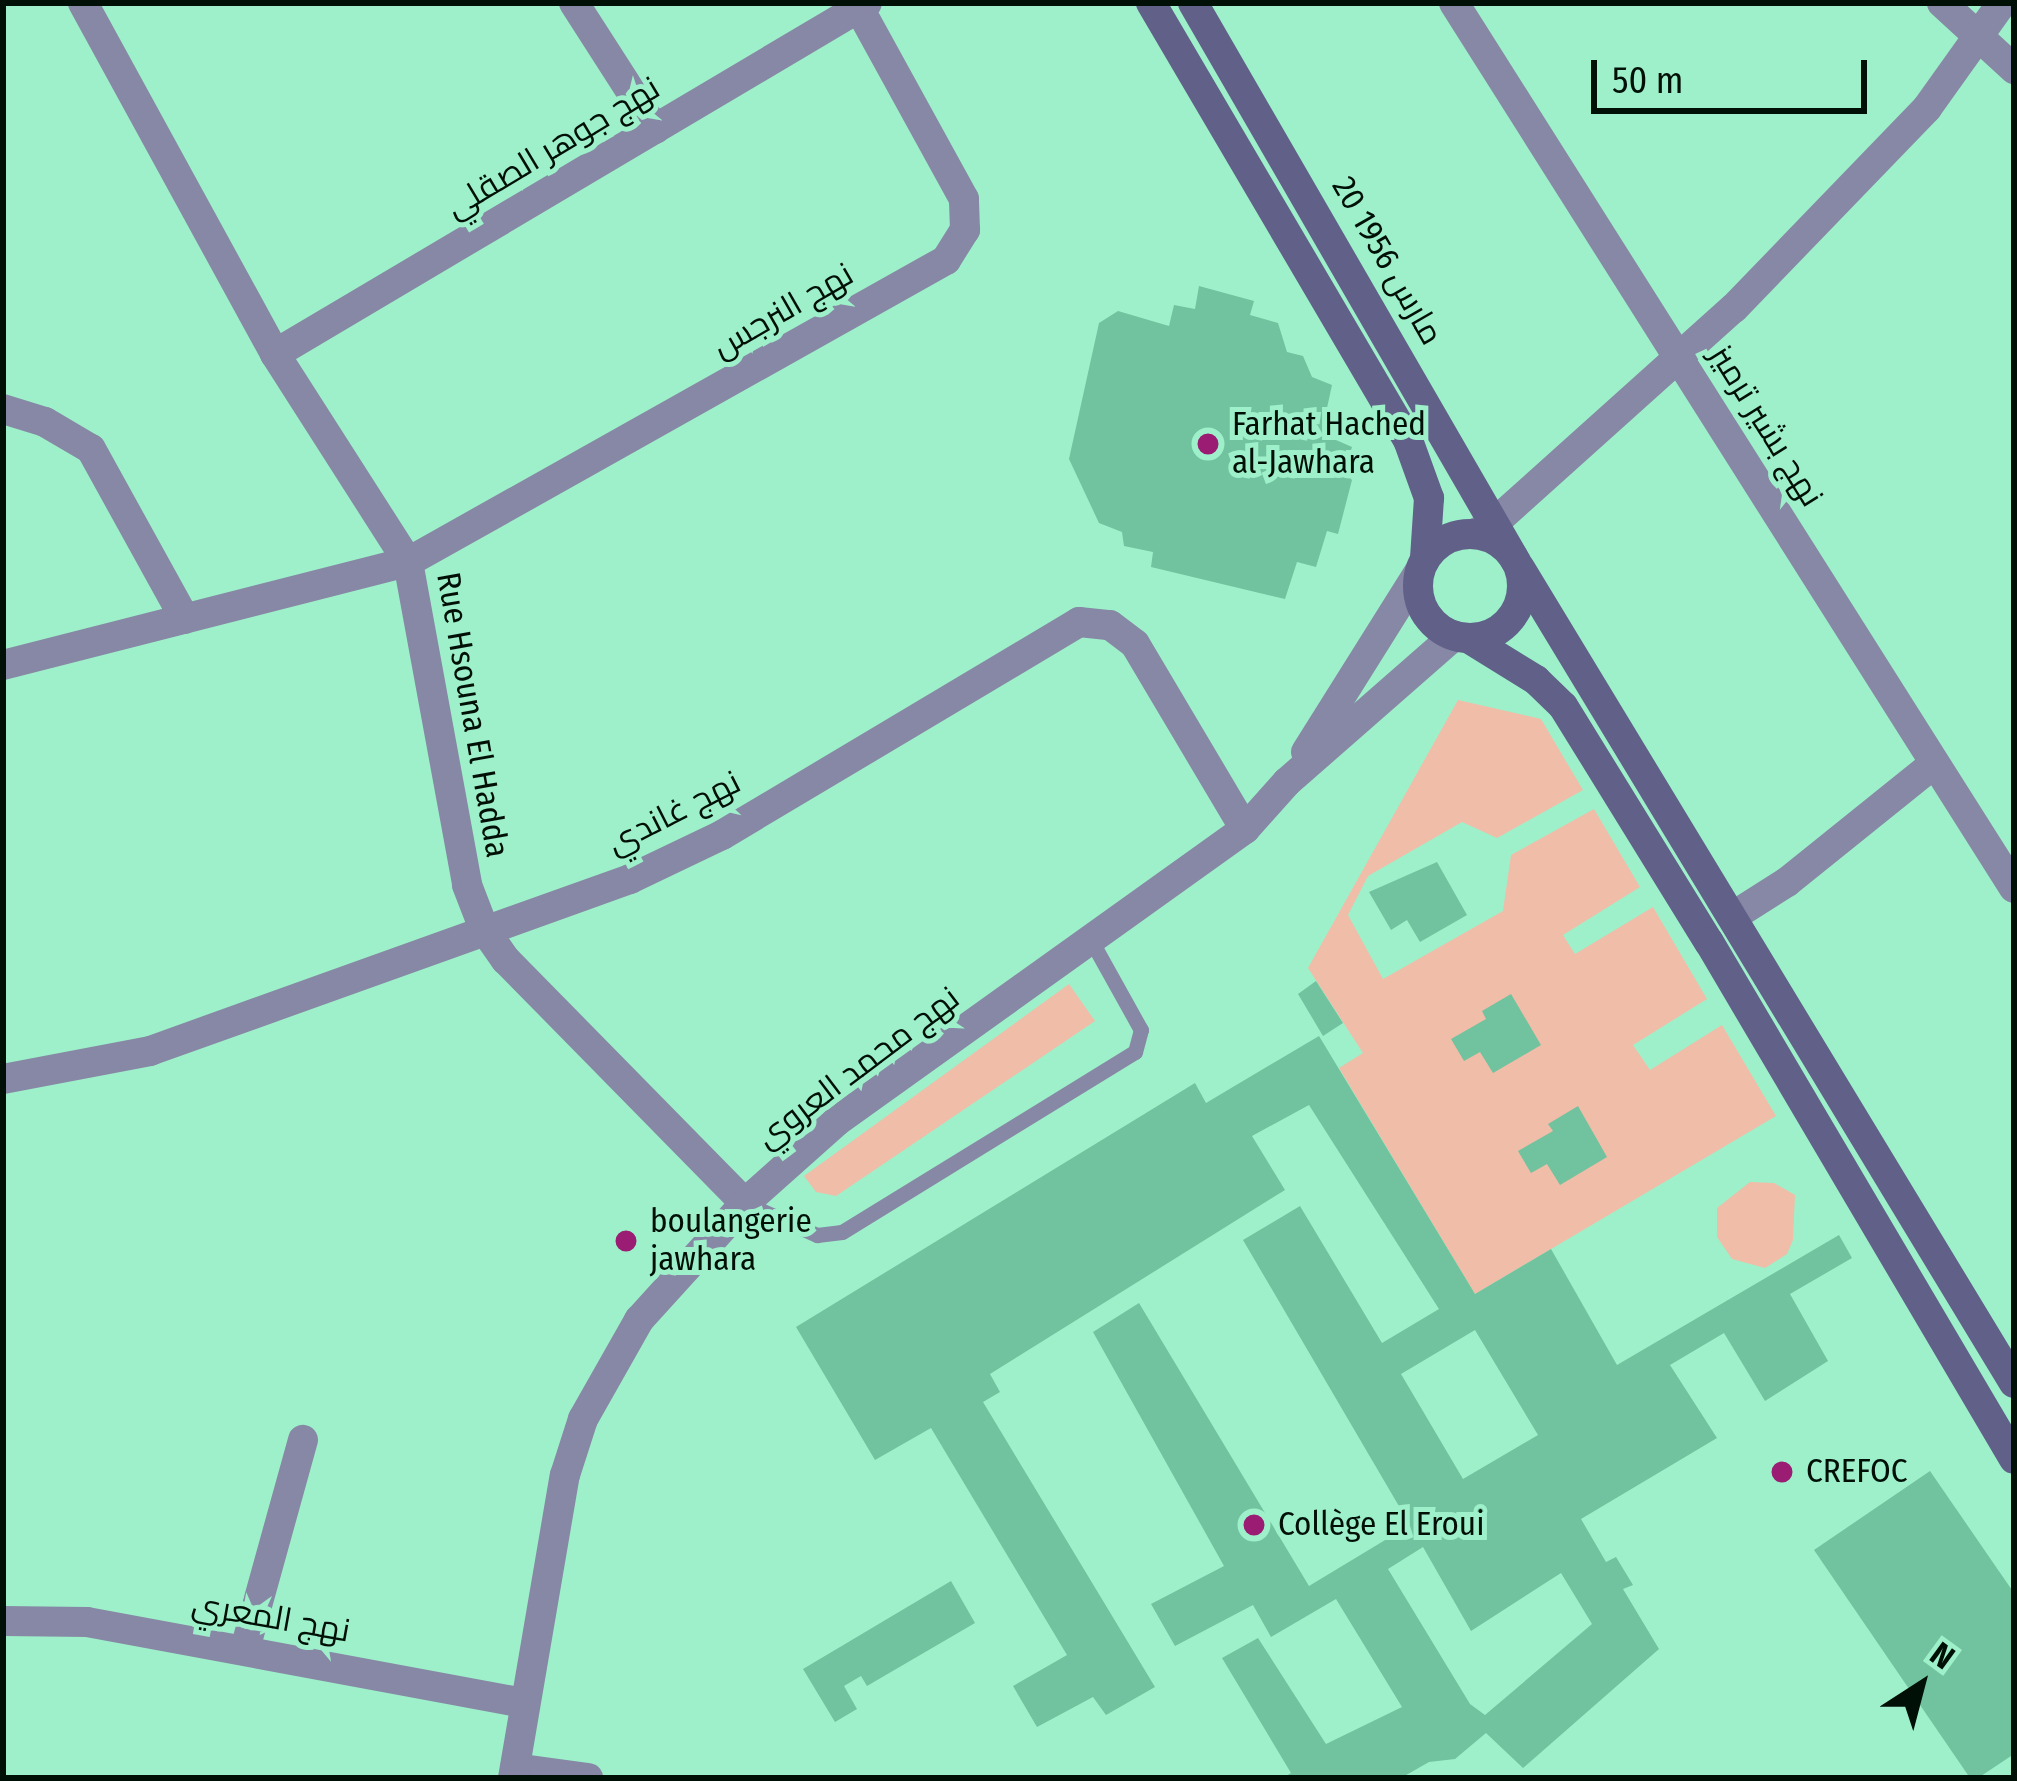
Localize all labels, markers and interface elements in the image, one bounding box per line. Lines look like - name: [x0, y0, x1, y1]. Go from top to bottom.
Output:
- scale bar: [1597, 36, 1873, 110]
- text: 50 m: [1612, 59, 1683, 103]
- street label: نهج جوهر الصقلي: [439, 69, 667, 227]
- street label: 20 مارس 1956: [1323, 170, 1451, 352]
- street label: نهج النرجس: [706, 255, 860, 367]
- street label: نهج بشير ترميز: [1701, 338, 1831, 514]
- place label: Farhat Hached al-Jawhara: [1232, 405, 1426, 483]
- marker: Farhat Hached al-Jawhara: [1195, 431, 1221, 457]
- street label: Rue Hsouna El Hadda: [427, 569, 517, 861]
- street label: نهج غاندي: [601, 763, 747, 863]
- street label: نهج محمد العروي: [749, 979, 967, 1157]
- place label: boulangerie jawhara: [650, 1202, 812, 1280]
- marker: boulangerie jawhara: [613, 1228, 639, 1254]
- place label: CREFOC: [1806, 1452, 1908, 1492]
- marker: CREFOC: [1769, 1459, 1795, 1485]
- place label: Collège El Eroui: [1278, 1505, 1484, 1545]
- marker: Collège El Eroui: [1241, 1512, 1267, 1538]
- street label: نهج المعري: [189, 1585, 353, 1651]
- north arrow: [1861, 1625, 1981, 1745]
- text: N: [1922, 1634, 1962, 1678]

